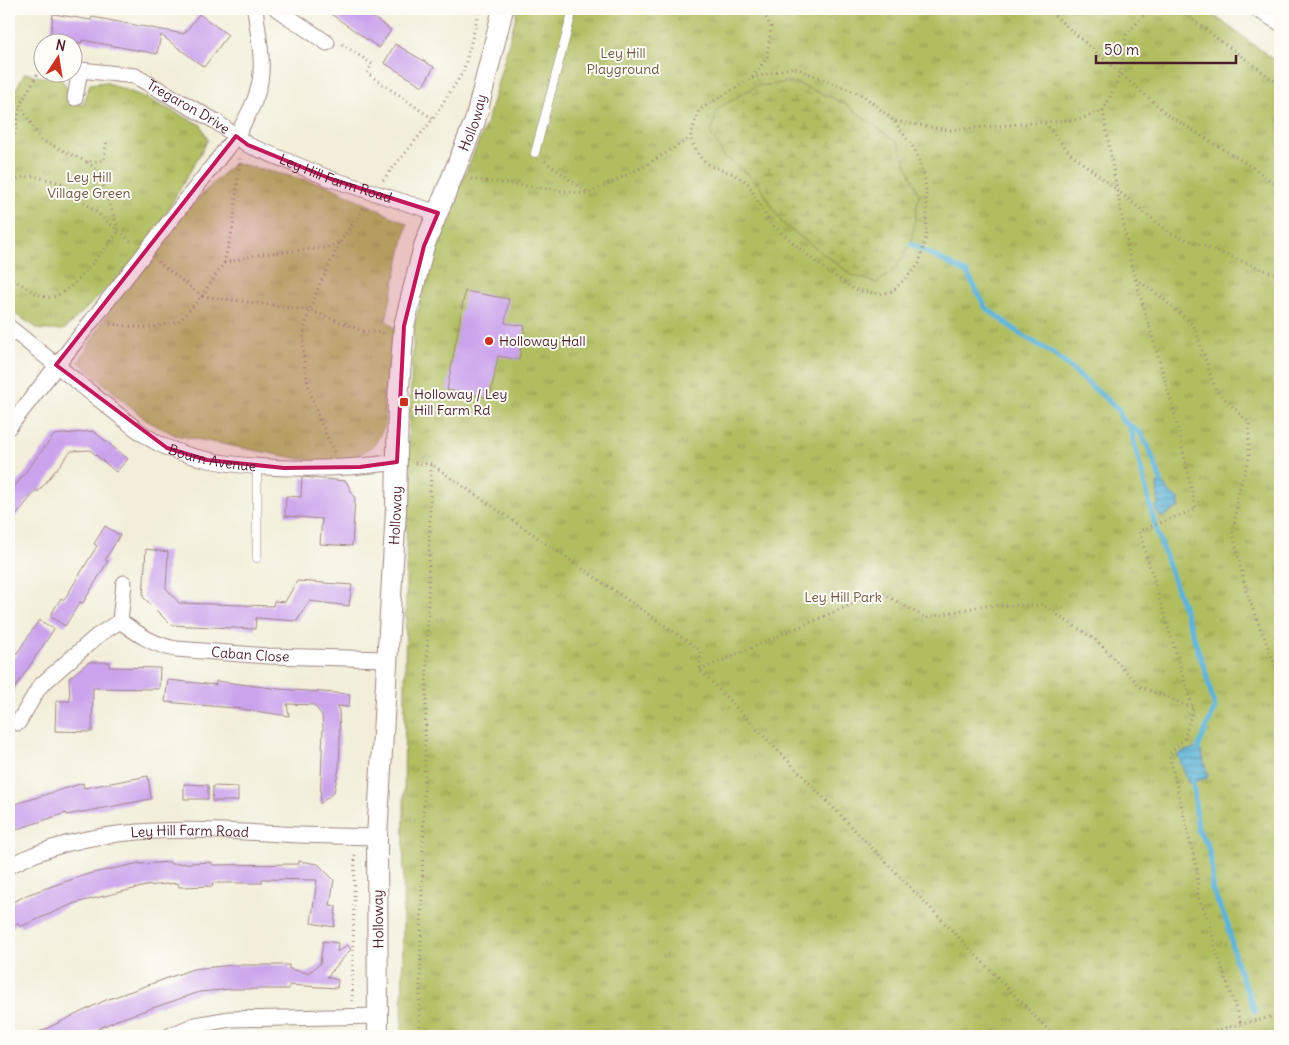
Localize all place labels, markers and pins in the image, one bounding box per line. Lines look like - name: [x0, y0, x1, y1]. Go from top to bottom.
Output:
- place label: Holloway Hall: [499, 332, 586, 350]
- marker: Holloway Hall: [483, 335, 495, 347]
- place label: Holloway / Ley Hill Farm Rd: [414, 385, 507, 419]
- marker: Holloway / Ley Hill Farm Rd: [398, 396, 410, 408]

